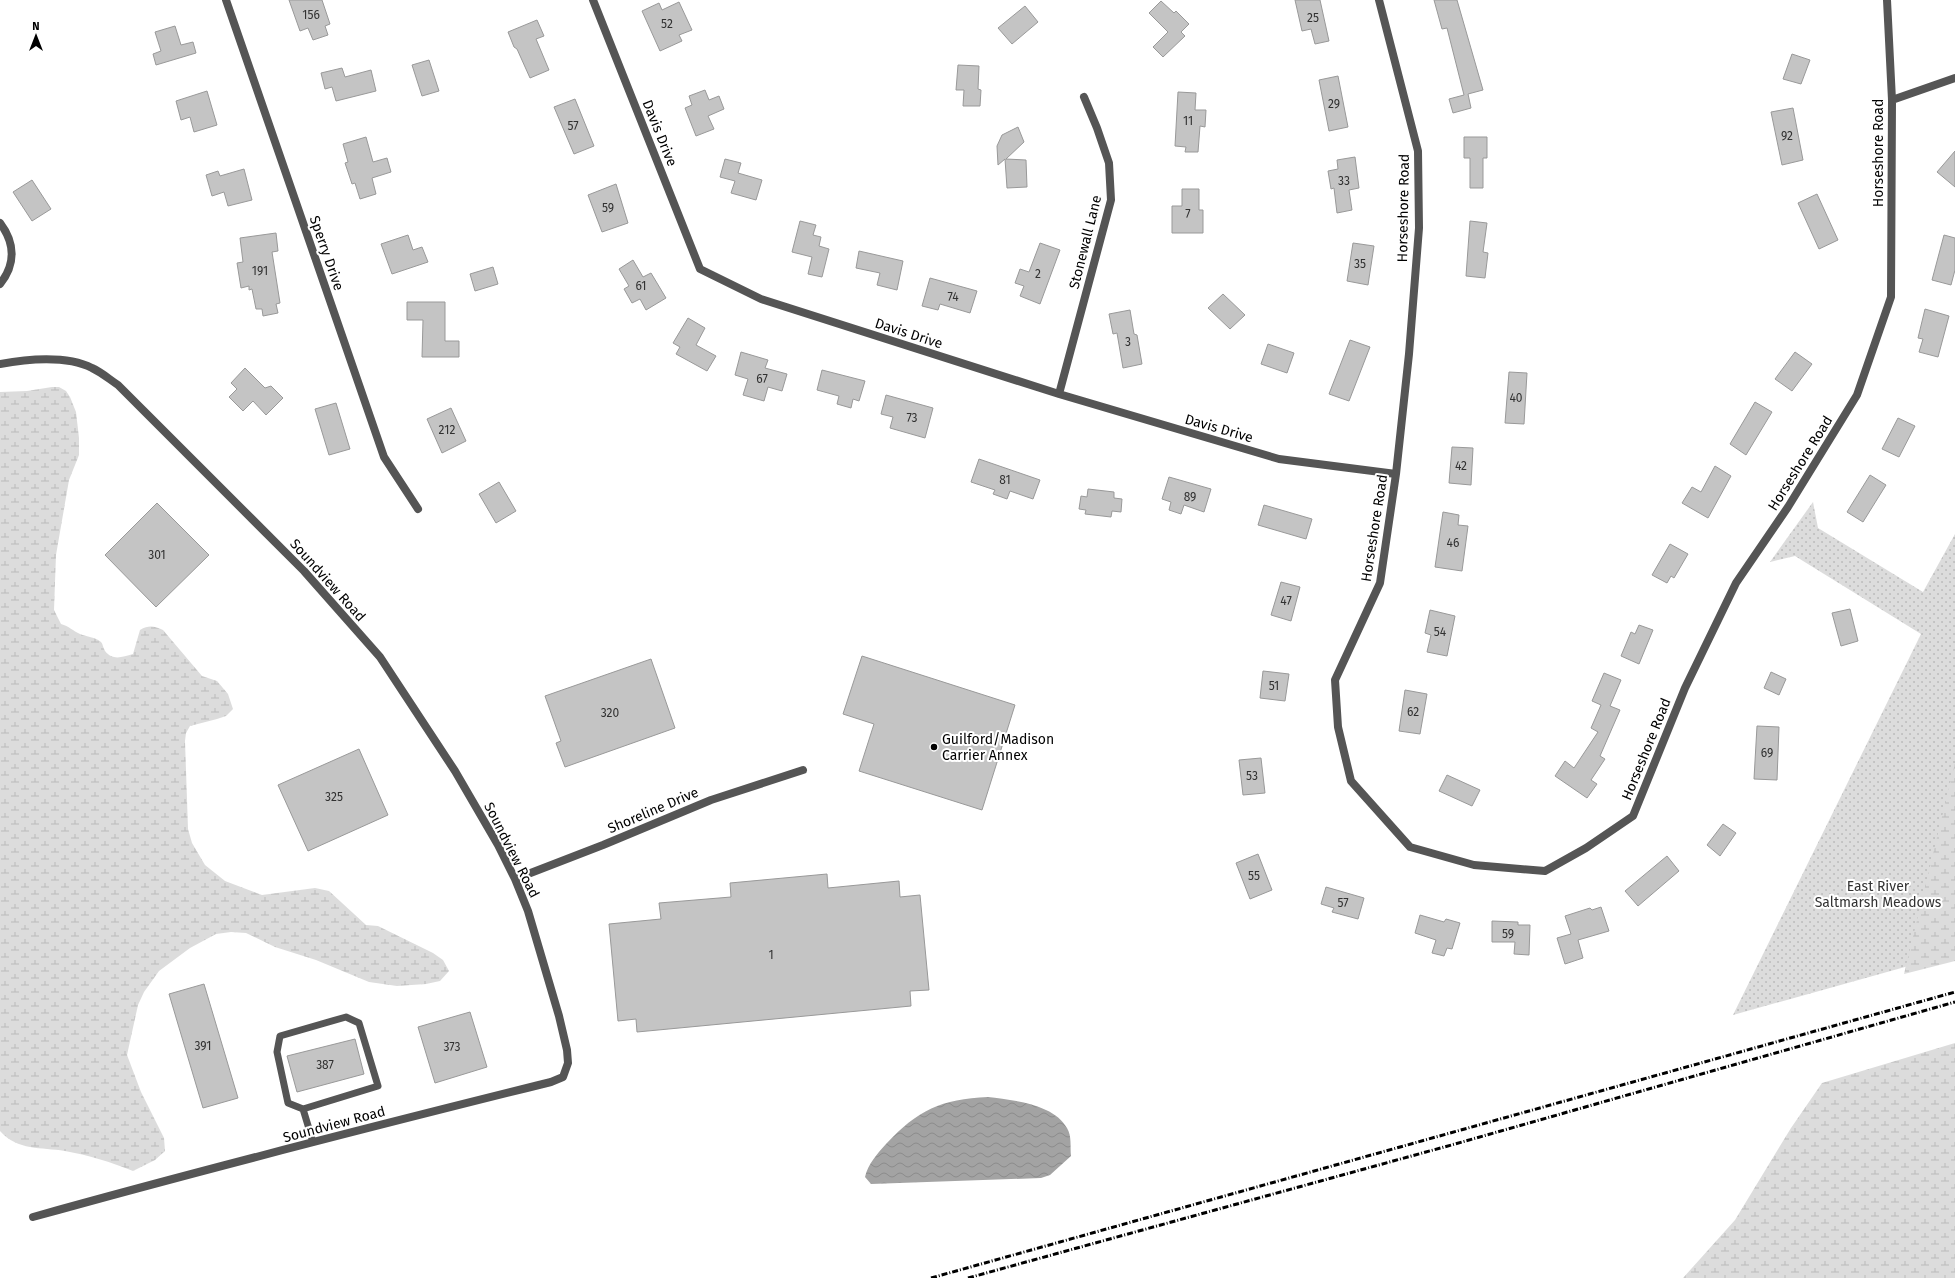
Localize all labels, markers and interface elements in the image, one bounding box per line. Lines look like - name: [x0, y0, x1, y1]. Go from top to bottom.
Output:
- house number: 156: [302, 8, 320, 22]
- house number: 25: [1307, 11, 1319, 25]
- north arrow: [16, 16, 56, 56]
- house number: 52: [661, 17, 673, 31]
- text: N: [32, 20, 40, 33]
- street label: Davis Drive: [639, 97, 681, 169]
- house number: 29: [1328, 97, 1340, 111]
- street label: Horseshore Road: [1870, 99, 1887, 207]
- house number: 11: [1183, 114, 1193, 128]
- house number: 57: [567, 119, 579, 133]
- house number: 92: [1781, 129, 1793, 143]
- street label: Horseshore Road: [1394, 154, 1413, 262]
- house number: 33: [1338, 174, 1350, 188]
- street label: Stonewall Lane: [1066, 193, 1105, 291]
- house number: 59: [602, 201, 614, 215]
- house number: 7: [1185, 207, 1191, 221]
- street label: Sperry Drive: [306, 214, 347, 293]
- house number: 35: [1354, 257, 1366, 271]
- house number: 191: [252, 264, 268, 278]
- house number: 2: [1035, 267, 1041, 281]
- house number: 61: [635, 279, 647, 293]
- house number: 74: [947, 290, 959, 304]
- street label: Davis Drive: [873, 315, 945, 352]
- house number: 3: [1125, 335, 1131, 349]
- house number: 67: [756, 372, 768, 386]
- house number: 40: [1509, 391, 1523, 405]
- house number: 73: [906, 411, 918, 425]
- street label: Davis Drive: [1183, 411, 1255, 446]
- street label: Horseshore Road: [1764, 413, 1836, 514]
- house number: 212: [439, 423, 455, 437]
- house number: 42: [1455, 459, 1467, 473]
- house number: 81: [999, 473, 1011, 487]
- street label: Horseshore Road: [1358, 473, 1391, 583]
- house number: 89: [1184, 490, 1196, 504]
- street label: Soundview Road: [286, 536, 369, 625]
- house number: 46: [1447, 536, 1459, 550]
- house number: 301: [148, 548, 166, 562]
- house number: 47: [1280, 594, 1292, 608]
- house number: 54: [1434, 625, 1447, 639]
- house number: 51: [1269, 679, 1279, 693]
- street label: Horseshore Road: [1618, 696, 1675, 803]
- house number: 62: [1407, 705, 1419, 719]
- house number: 320: [601, 706, 620, 720]
- place label: Guilford/Madison Carrier Annex: [942, 731, 1054, 764]
- marker: Guilford/Madison Carrier Annex: [929, 742, 939, 752]
- house number: 69: [1761, 746, 1773, 760]
- house number: 53: [1246, 769, 1258, 783]
- street label: Shoreline Drive: [605, 784, 701, 837]
- house number: 325: [325, 790, 343, 804]
- street label: Soundview Road: [480, 800, 543, 901]
- house number: 55: [1248, 869, 1260, 883]
- park label: East River Saltmarsh Meadows: [1815, 878, 1942, 911]
- house number: 57: [1337, 896, 1349, 910]
- house number: 59: [1502, 927, 1514, 941]
- house number: 1: [768, 948, 774, 962]
- house number: 391: [194, 1039, 212, 1053]
- house number: 373: [443, 1040, 461, 1054]
- house number: 387: [316, 1058, 334, 1072]
- street label: Soundview Road: [281, 1103, 387, 1146]

